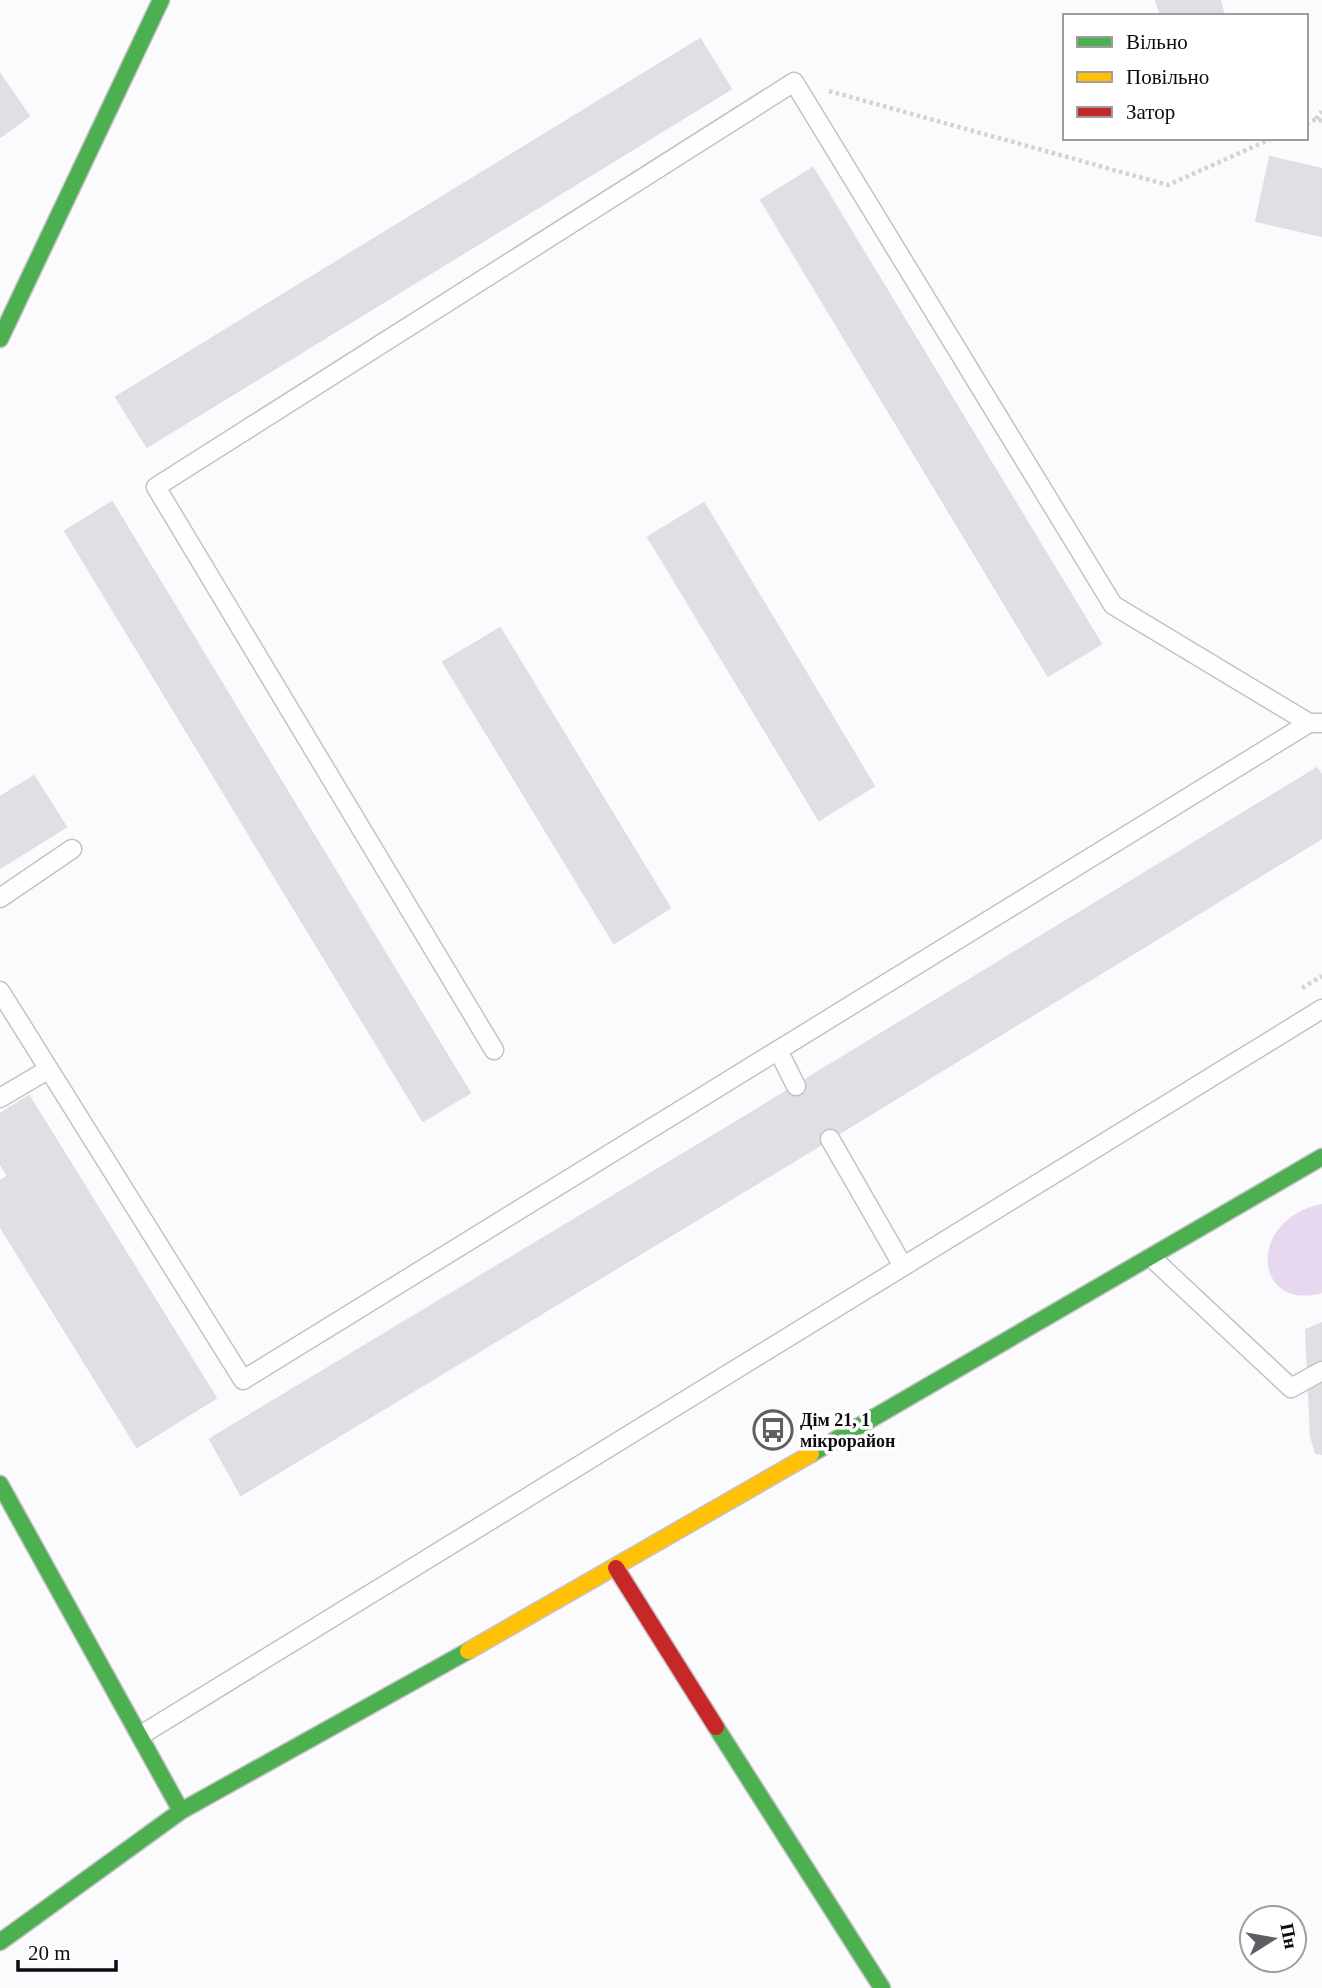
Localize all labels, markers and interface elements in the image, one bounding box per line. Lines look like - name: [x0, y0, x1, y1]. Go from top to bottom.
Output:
- legend: [1063, 14, 1308, 140]
- text: Вільно: [1126, 30, 1188, 54]
- text: Повільно: [1126, 65, 1209, 89]
- text: Затор: [1126, 100, 1175, 124]
- bus stop icon: Дім 21, 1 мікрорайон: [752, 1409, 794, 1451]
- place label: Дім 21, 1 мікрорайон: [800, 1410, 895, 1451]
- north arrow: [1238, 1904, 1308, 1974]
- text: Пн: [1276, 1921, 1302, 1951]
- scale bar: [18, 1928, 116, 1972]
- text: 20 m: [28, 1941, 71, 1965]

